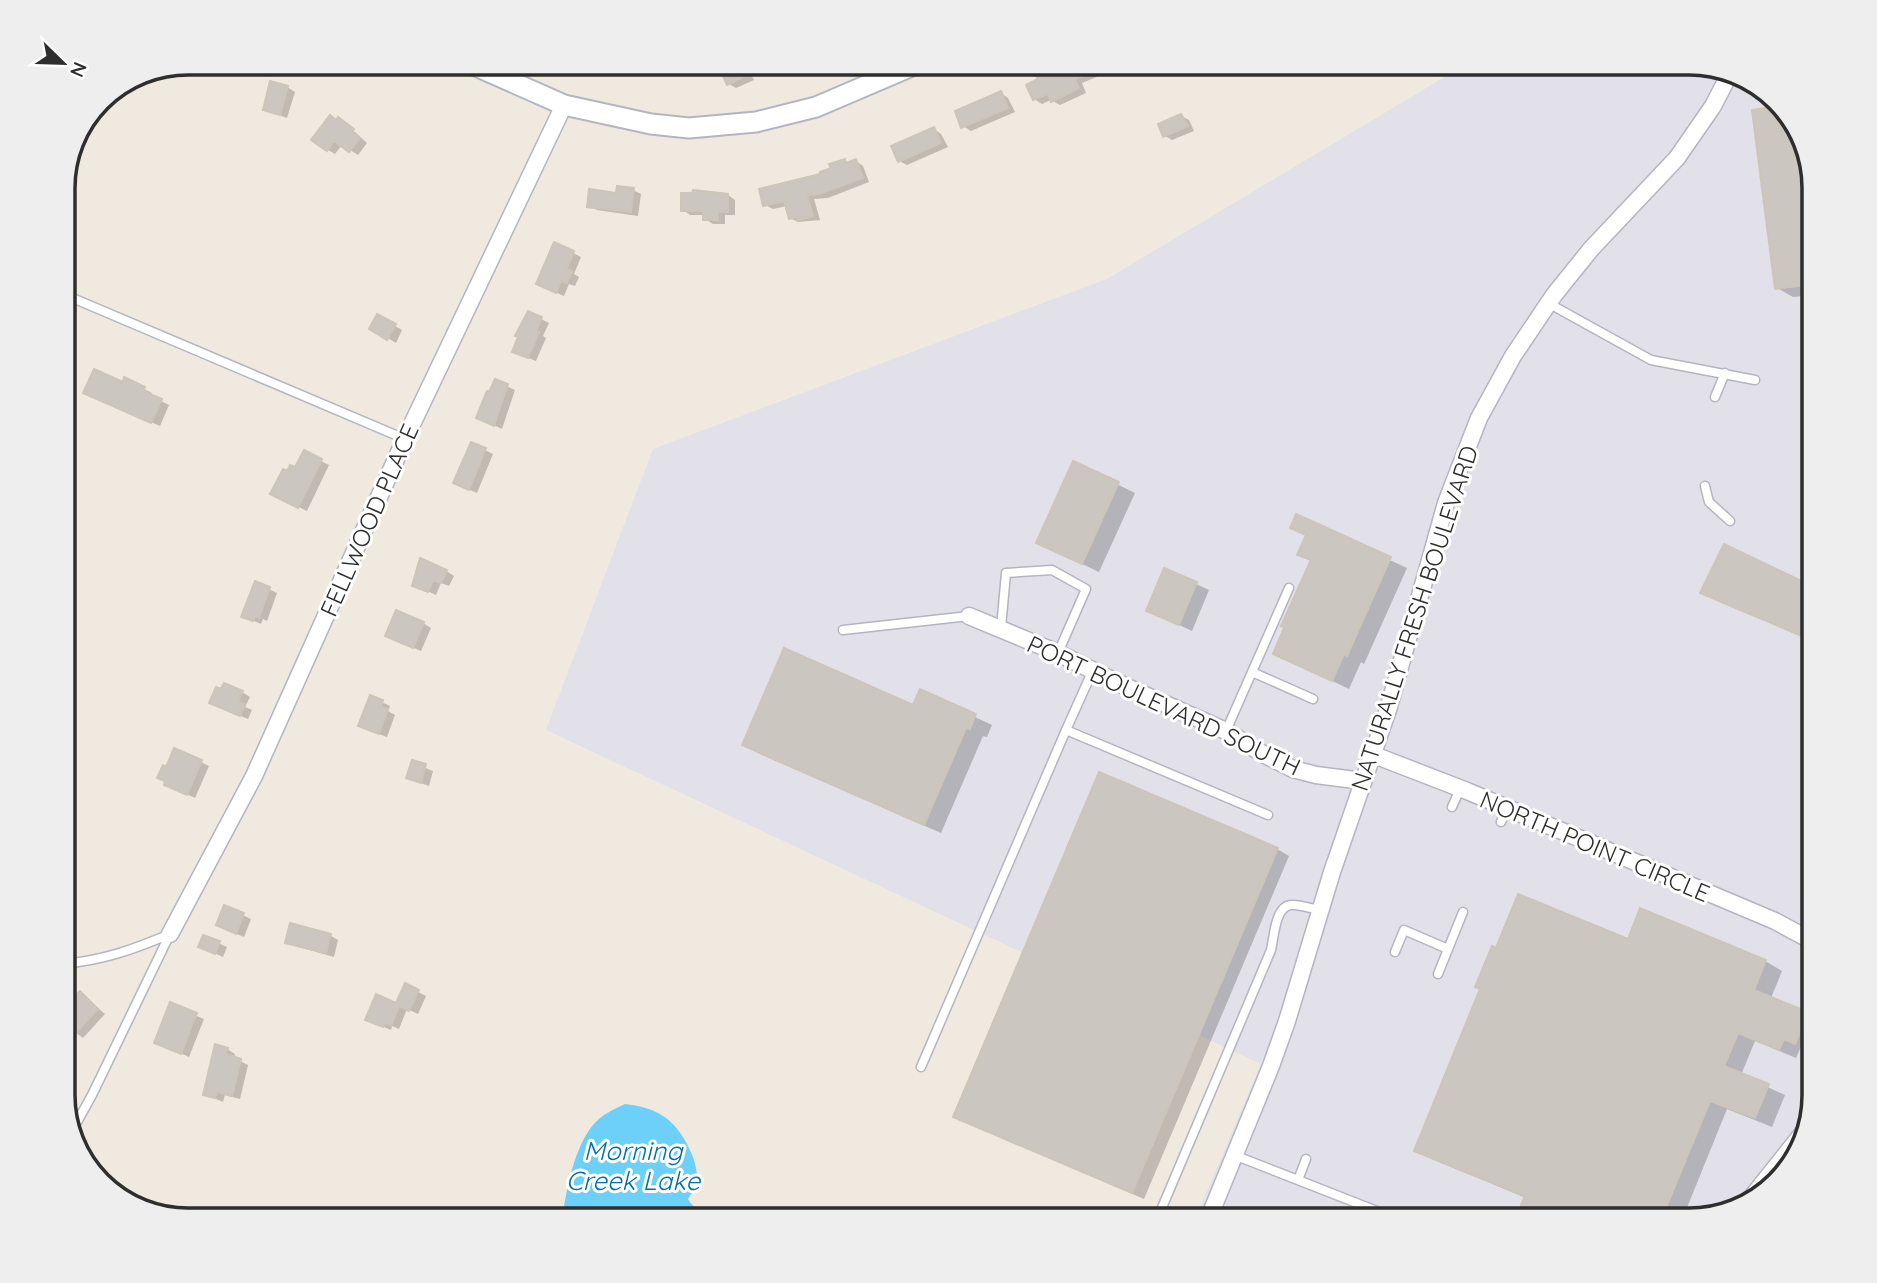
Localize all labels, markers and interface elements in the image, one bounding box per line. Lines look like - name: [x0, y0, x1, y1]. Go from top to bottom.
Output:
- north arrow: [28, 28, 98, 98]
- text: N: [65, 59, 92, 81]
- street label: FELLWOOD PLACE: [313, 419, 425, 621]
- street label: NATURALLY FRESH BOULEVARD: [1344, 442, 1484, 794]
- street label: PORT BOULEVARD SOUTH: [1022, 628, 1306, 782]
- street label: NORTH POINT CIRCLE: [1476, 784, 1714, 908]
- water label: Morning Creek Lake: [566, 1134, 702, 1197]

